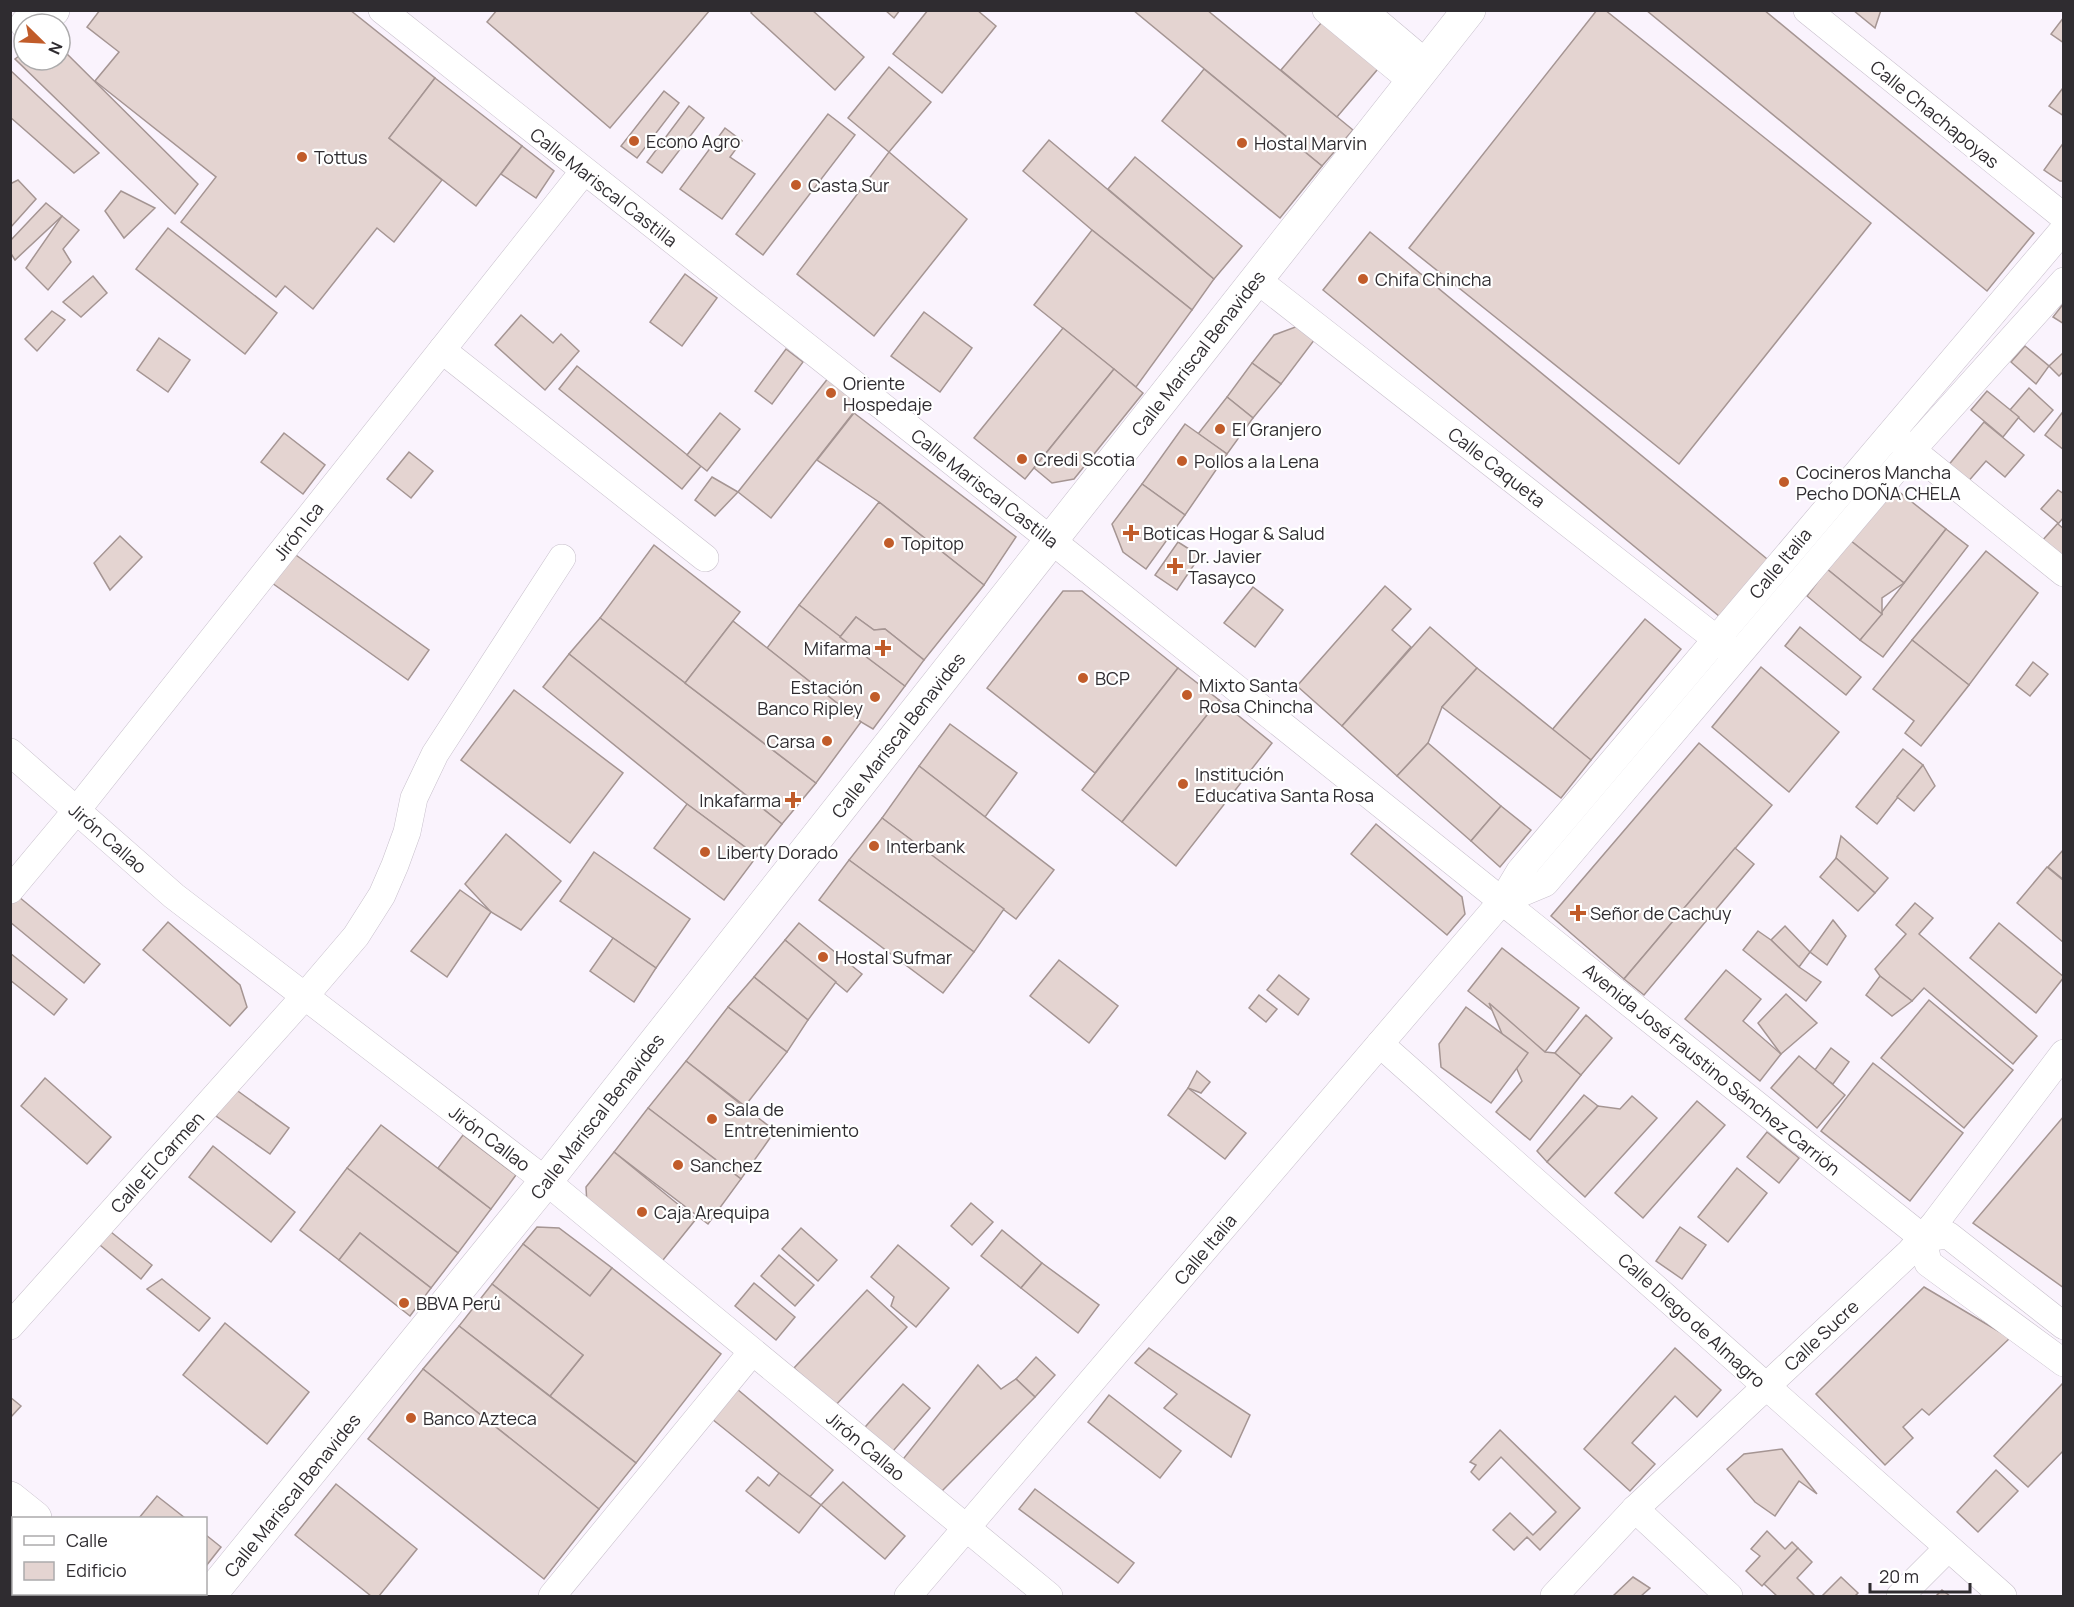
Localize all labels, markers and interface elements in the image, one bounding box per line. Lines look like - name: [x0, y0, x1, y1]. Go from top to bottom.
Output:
- north arrow: [12, 12, 72, 72]
- text: N: [43, 38, 68, 58]
- street label: Calle Chachapoyas: [1866, 55, 2004, 173]
- street label: Calle Mariscal Castilla: [525, 122, 683, 252]
- place label: Econo Agro: [646, 129, 741, 153]
- place label: Hostal Marvin: [1254, 131, 1367, 155]
- marker: Econo Agro: [627, 134, 641, 148]
- marker: Hostal Marvin: [1235, 136, 1249, 150]
- place label: Tottus: [314, 145, 367, 169]
- marker: Tottus: [295, 150, 309, 164]
- place label: Casta Sur: [808, 173, 890, 197]
- marker: Casta Sur: [789, 178, 803, 192]
- street label: Calle Mariscal Benavides: [1126, 265, 1270, 441]
- place label: Chifa Chincha: [1375, 267, 1492, 291]
- marker: Chifa Chincha: [1356, 272, 1370, 286]
- place label: Oriente Hospedaje: [843, 371, 932, 416]
- marker: Oriente Hospedaje: [824, 386, 838, 400]
- place label: El Granjero: [1232, 417, 1322, 441]
- street label: Calle Caqueta: [1443, 421, 1551, 513]
- marker: El Granjero: [1213, 422, 1227, 436]
- street label: Calle Mariscal Castilla: [906, 423, 1064, 553]
- place label: Credi Scotia: [1034, 447, 1135, 471]
- place label: Pollos a la Lena: [1194, 449, 1319, 473]
- marker: Credi Scotia: [1015, 452, 1029, 466]
- marker: Pollos a la Lena: [1175, 454, 1189, 468]
- place label: Cocineros Mancha Pecho DOÑA CHELA: [1796, 460, 1961, 505]
- marker: Cocineros Mancha Pecho DOÑA CHELA: [1777, 475, 1791, 489]
- street label: Jirón Ica: [268, 497, 328, 565]
- place label: Boticas Hogar & Salud: [1143, 521, 1325, 545]
- street label: Calle Italia: [1743, 523, 1817, 603]
- marker: Boticas Hogar & Salud: [1124, 526, 1138, 540]
- place label: Topitop: [901, 531, 964, 555]
- marker: Topitop: [882, 536, 896, 550]
- place label: Dr. Javier Tasayco: [1188, 544, 1262, 589]
- marker: Dr. Javier Tasayco: [1166, 557, 1184, 575]
- place label: Mifarma: [804, 636, 871, 660]
- marker: Mifarma: [876, 641, 890, 655]
- street label: Calle Mariscal Benavides: [826, 647, 970, 823]
- place label: BCP: [1095, 666, 1130, 690]
- marker: BCP: [1076, 671, 1090, 685]
- place label: Mixto Santa Rosa Chincha: [1199, 673, 1313, 718]
- place label: Estación Banco Ripley: [757, 675, 863, 720]
- marker: Mixto Santa Rosa Chincha: [1180, 688, 1194, 702]
- marker: Estación Banco Ripley: [868, 690, 882, 704]
- place label: Carsa: [767, 729, 815, 753]
- marker: Carsa: [820, 734, 834, 748]
- place label: Institución Educativa Santa Rosa: [1195, 762, 1374, 807]
- marker: Institución Educativa Santa Rosa: [1176, 777, 1190, 791]
- place label: Inkafarma: [699, 788, 781, 812]
- marker: Inkafarma: [786, 793, 800, 807]
- street label: Jirón Callao: [64, 798, 152, 878]
- place label: Interbank: [886, 834, 966, 858]
- marker: Interbank: [867, 839, 881, 853]
- place label: Liberty Dorado: [717, 840, 838, 864]
- marker: Liberty Dorado: [698, 845, 712, 859]
- place label: Señor de Cachuy: [1590, 901, 1732, 925]
- marker: Señor de Cachuy: [1571, 906, 1585, 920]
- place label: Hostal Sufmar: [835, 945, 953, 969]
- marker: Hostal Sufmar: [816, 950, 830, 964]
- street label: Avenida José Faustino Sánchez Carrión: [1579, 958, 1845, 1180]
- street label: Calle Mariscal Benavides: [525, 1028, 669, 1204]
- place label: Sala de Entretenimiento: [724, 1097, 859, 1142]
- street label: Jirón Callao: [445, 1100, 535, 1176]
- street label: Calle El Carmen: [105, 1106, 209, 1218]
- marker: Sala de Entretenimiento: [705, 1112, 719, 1126]
- place label: Sanchez: [690, 1153, 762, 1177]
- marker: Sanchez: [671, 1158, 685, 1172]
- place label: Caja Arequipa: [654, 1200, 769, 1224]
- marker: Caja Arequipa: [635, 1205, 649, 1219]
- street label: Calle Italia: [1168, 1209, 1242, 1289]
- street label: Calle Diego de Almagro: [1613, 1247, 1771, 1393]
- place label: BBVA Perú: [416, 1291, 501, 1315]
- street label: Calle Sucre: [1778, 1294, 1864, 1376]
- marker: BBVA Perú: [397, 1296, 411, 1310]
- place label: Banco Azteca: [423, 1406, 537, 1430]
- street label: Jirón Callao: [822, 1406, 910, 1486]
- street label: Calle Mariscal Benavides: [218, 1408, 366, 1582]
- marker: Banco Azteca: [404, 1411, 418, 1425]
- legend: [12, 1517, 207, 1595]
- text: Calle: [66, 1528, 108, 1552]
- scale bar: [1870, 1556, 1970, 1594]
- text: Edificio: [66, 1558, 127, 1582]
- text: 20 m: [1879, 1564, 1919, 1588]

